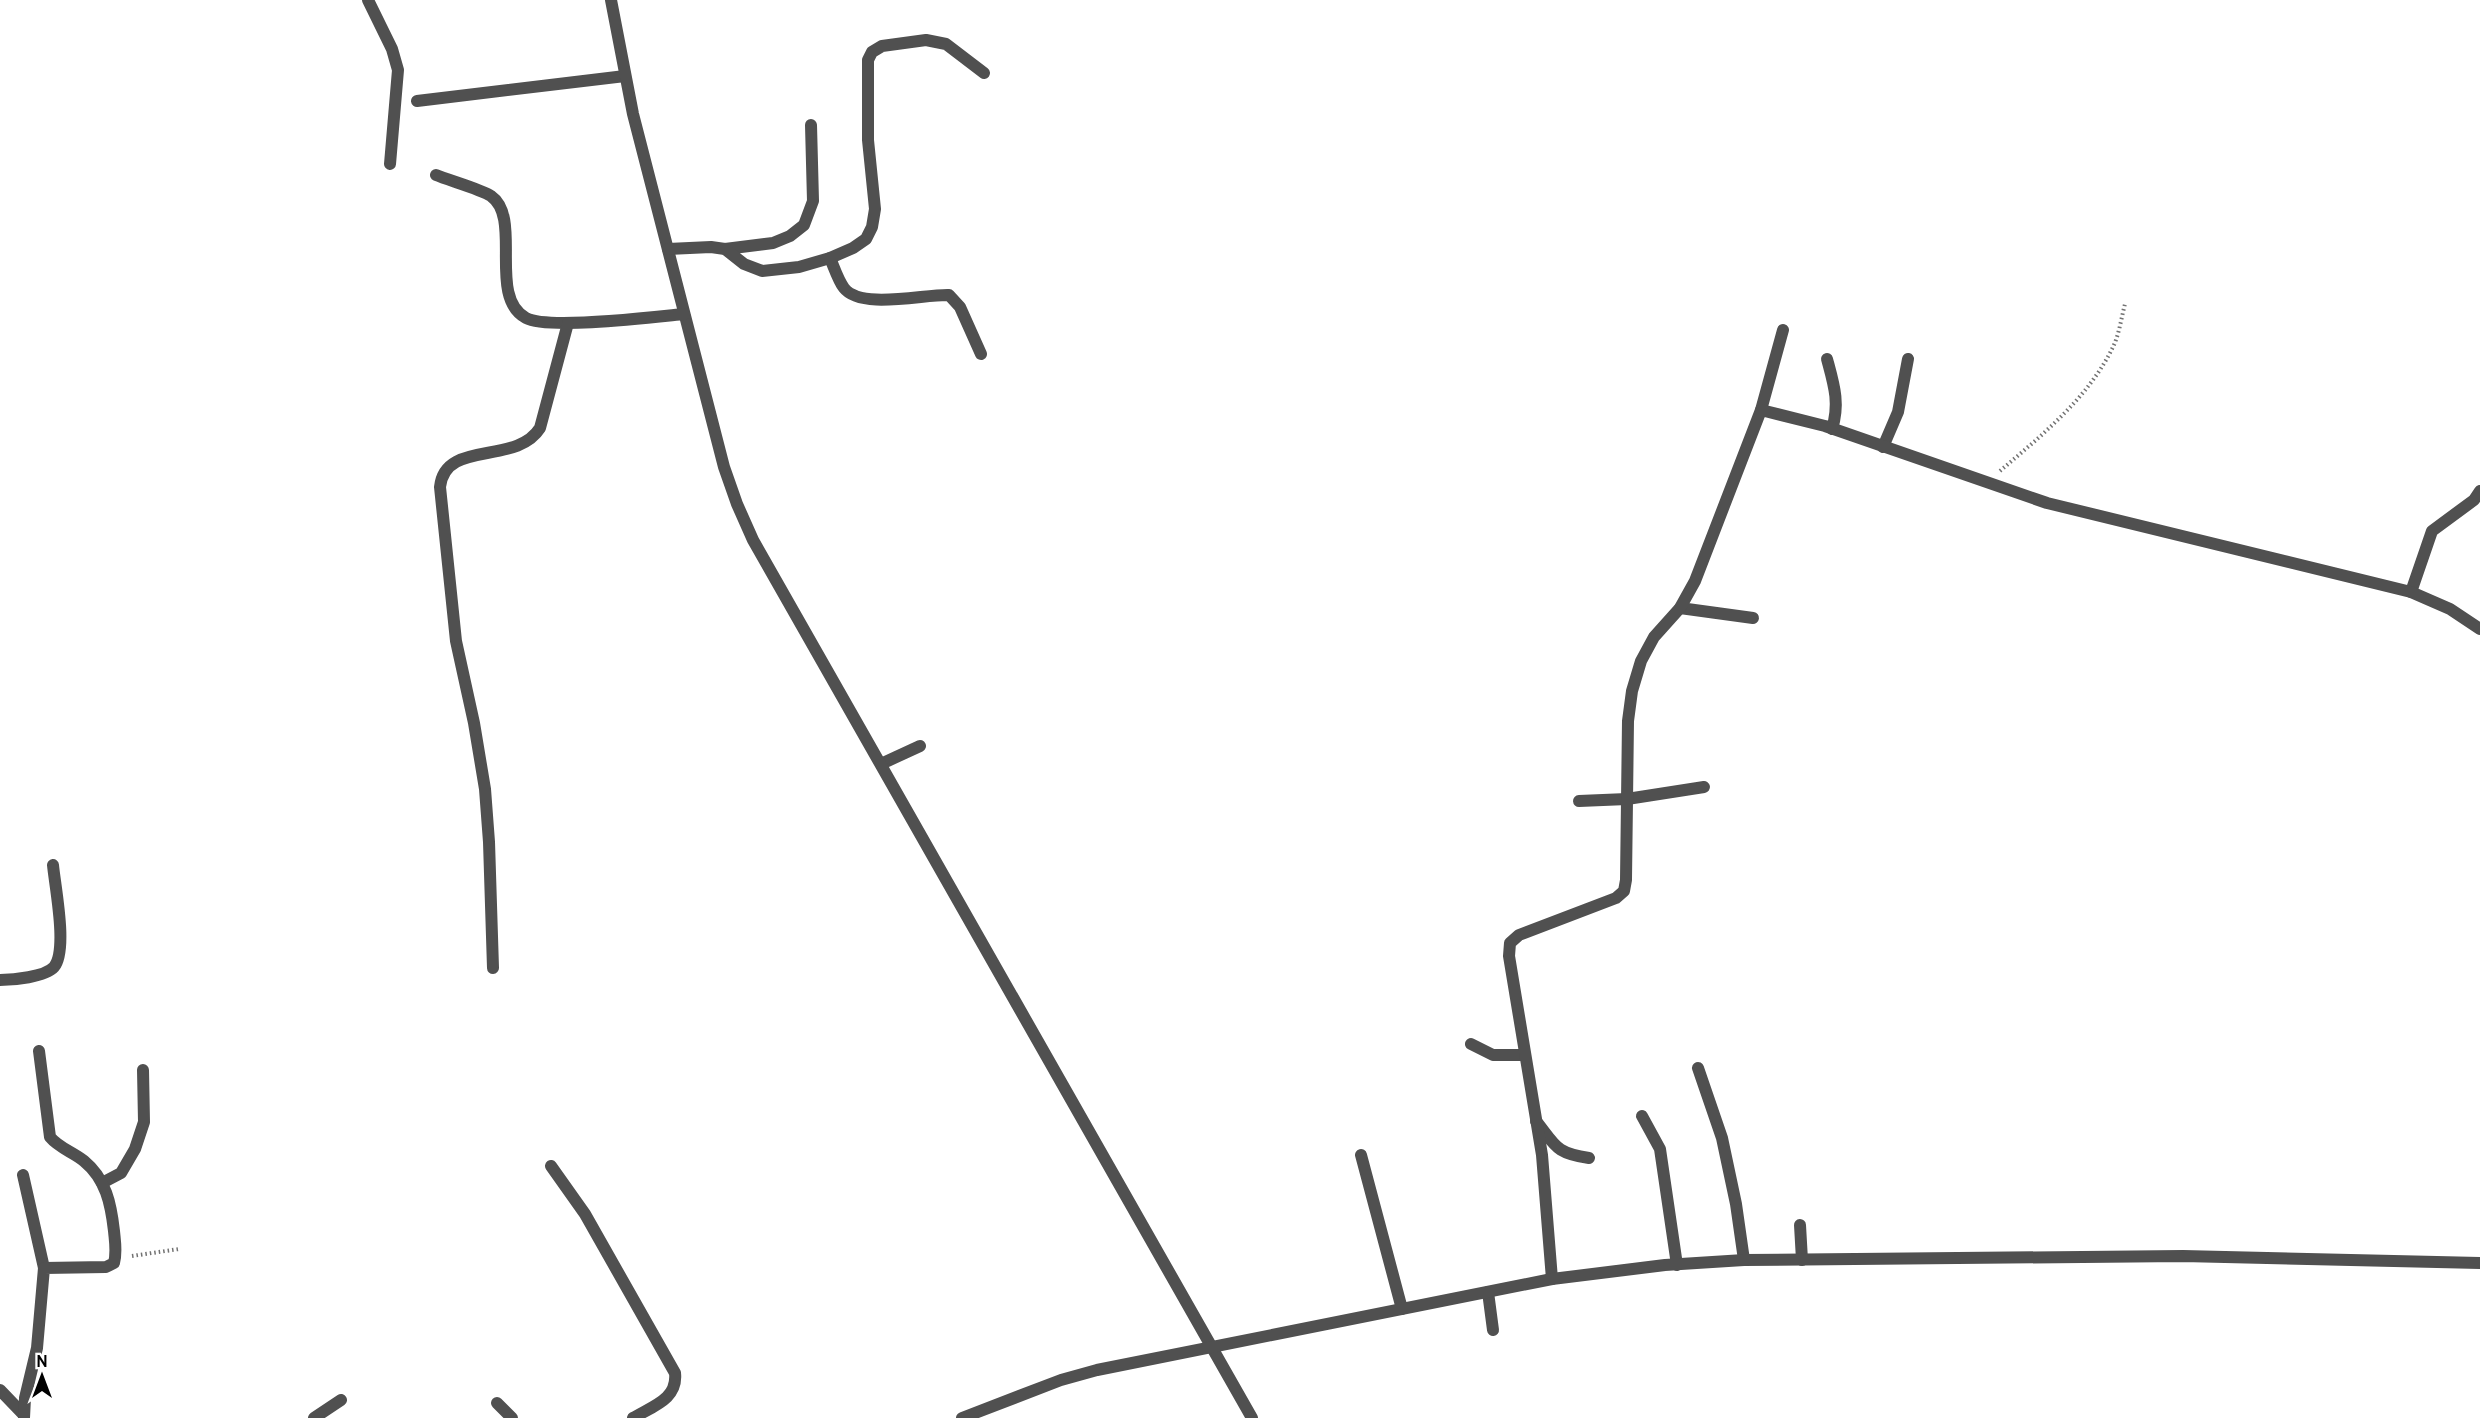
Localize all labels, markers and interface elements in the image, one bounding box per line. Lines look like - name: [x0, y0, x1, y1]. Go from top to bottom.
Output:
- north arrow: [12, 1346, 72, 1406]
- text: N: [36, 1353, 48, 1373]

